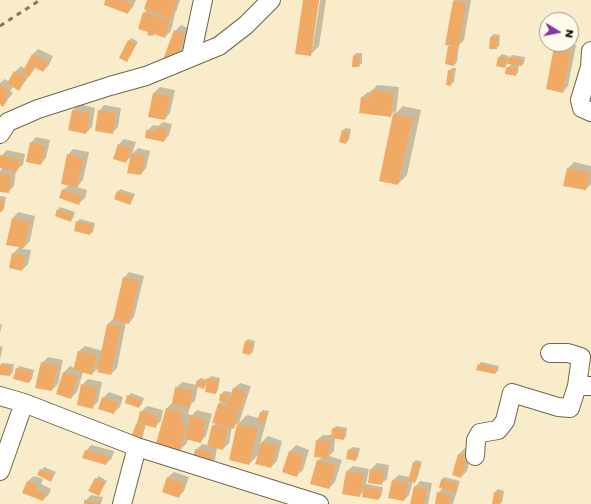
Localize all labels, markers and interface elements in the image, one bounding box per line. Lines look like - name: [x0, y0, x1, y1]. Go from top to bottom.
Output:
- north arrow: [539, 12, 579, 52]
- text: N: [561, 28, 578, 39]

